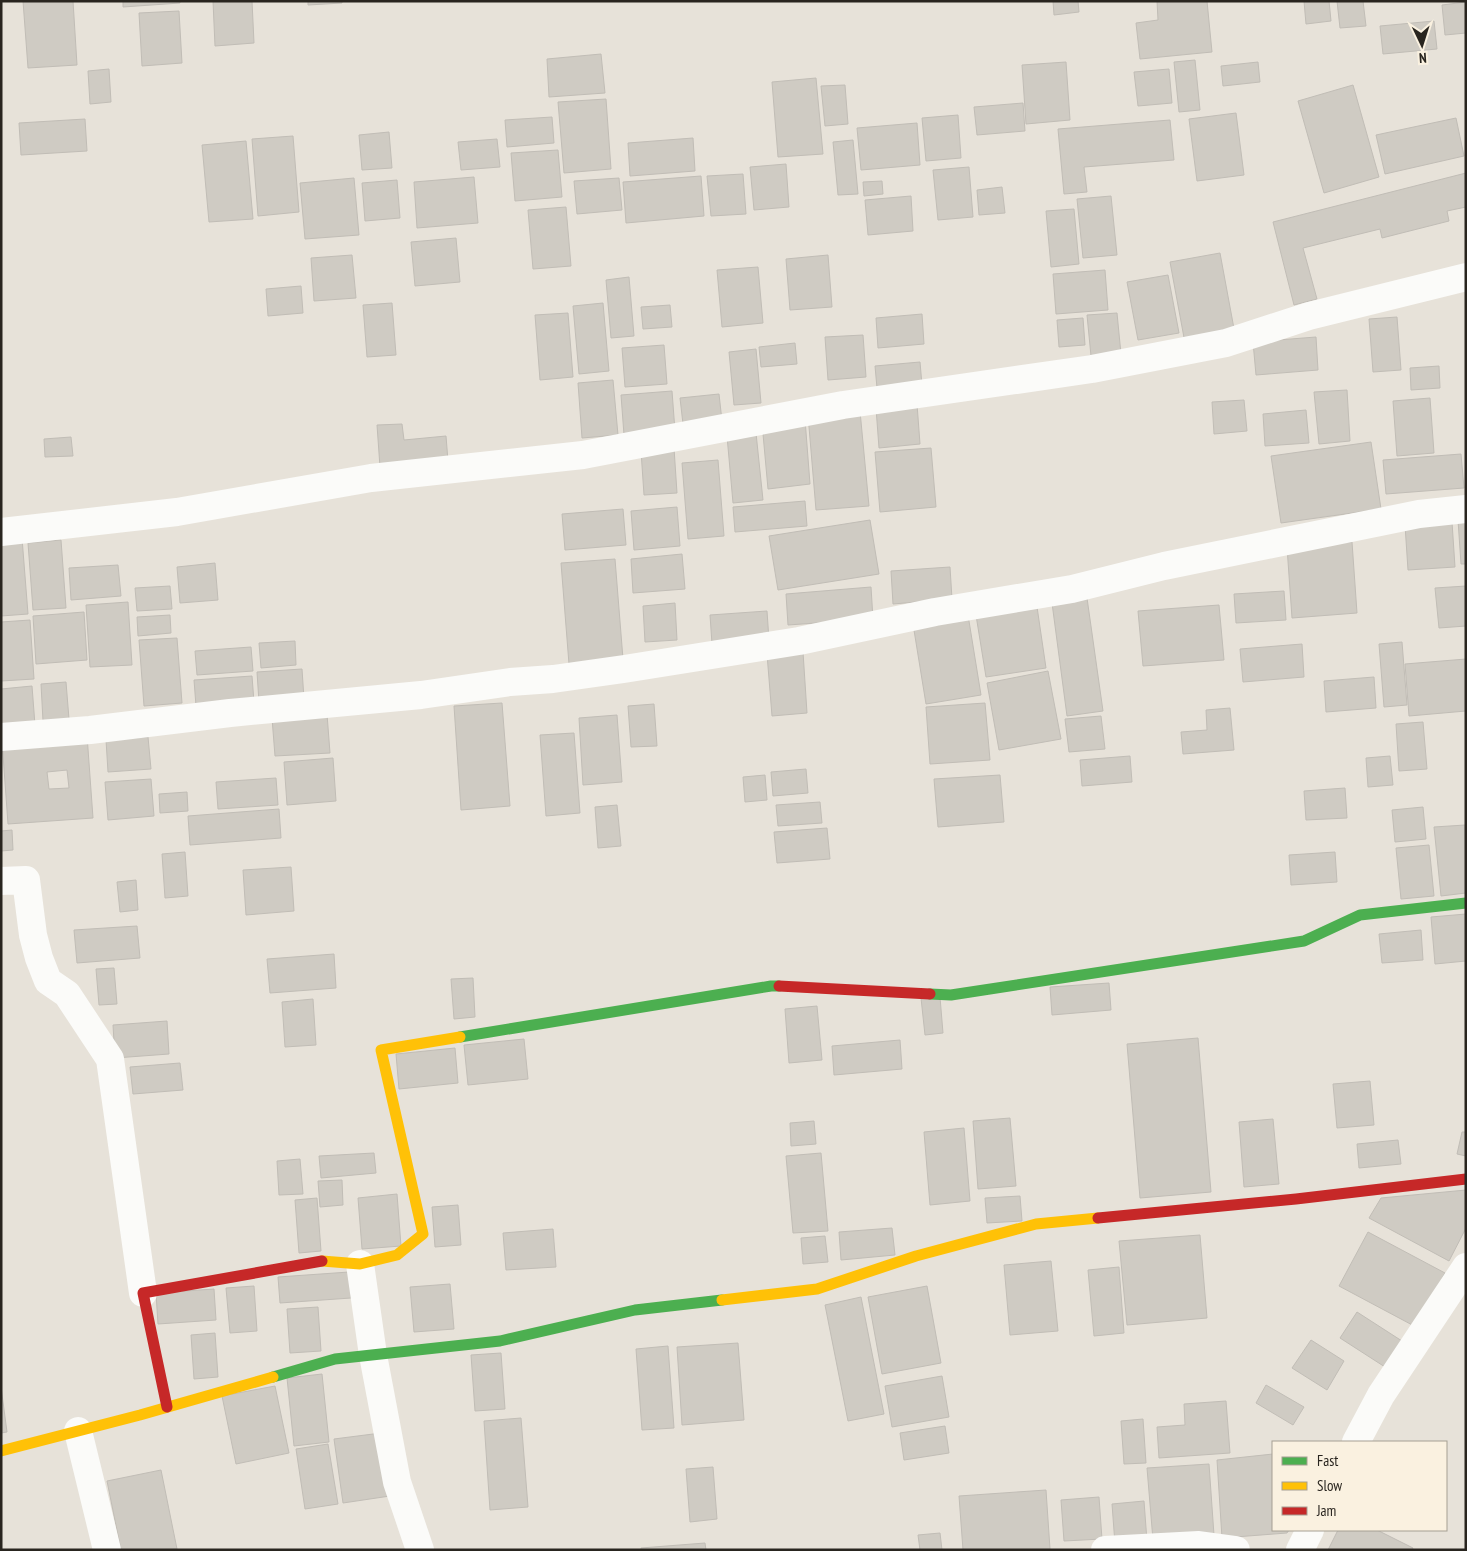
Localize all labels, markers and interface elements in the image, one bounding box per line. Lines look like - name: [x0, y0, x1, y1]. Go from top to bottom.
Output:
- north arrow: [1397, 20, 1447, 70]
- text: N: [1419, 49, 1427, 67]
- legend: [1272, 1441, 1447, 1531]
- text: Fast: [1317, 1451, 1338, 1470]
- text: Slow: [1317, 1476, 1342, 1495]
- text: Jam: [1316, 1501, 1336, 1520]

